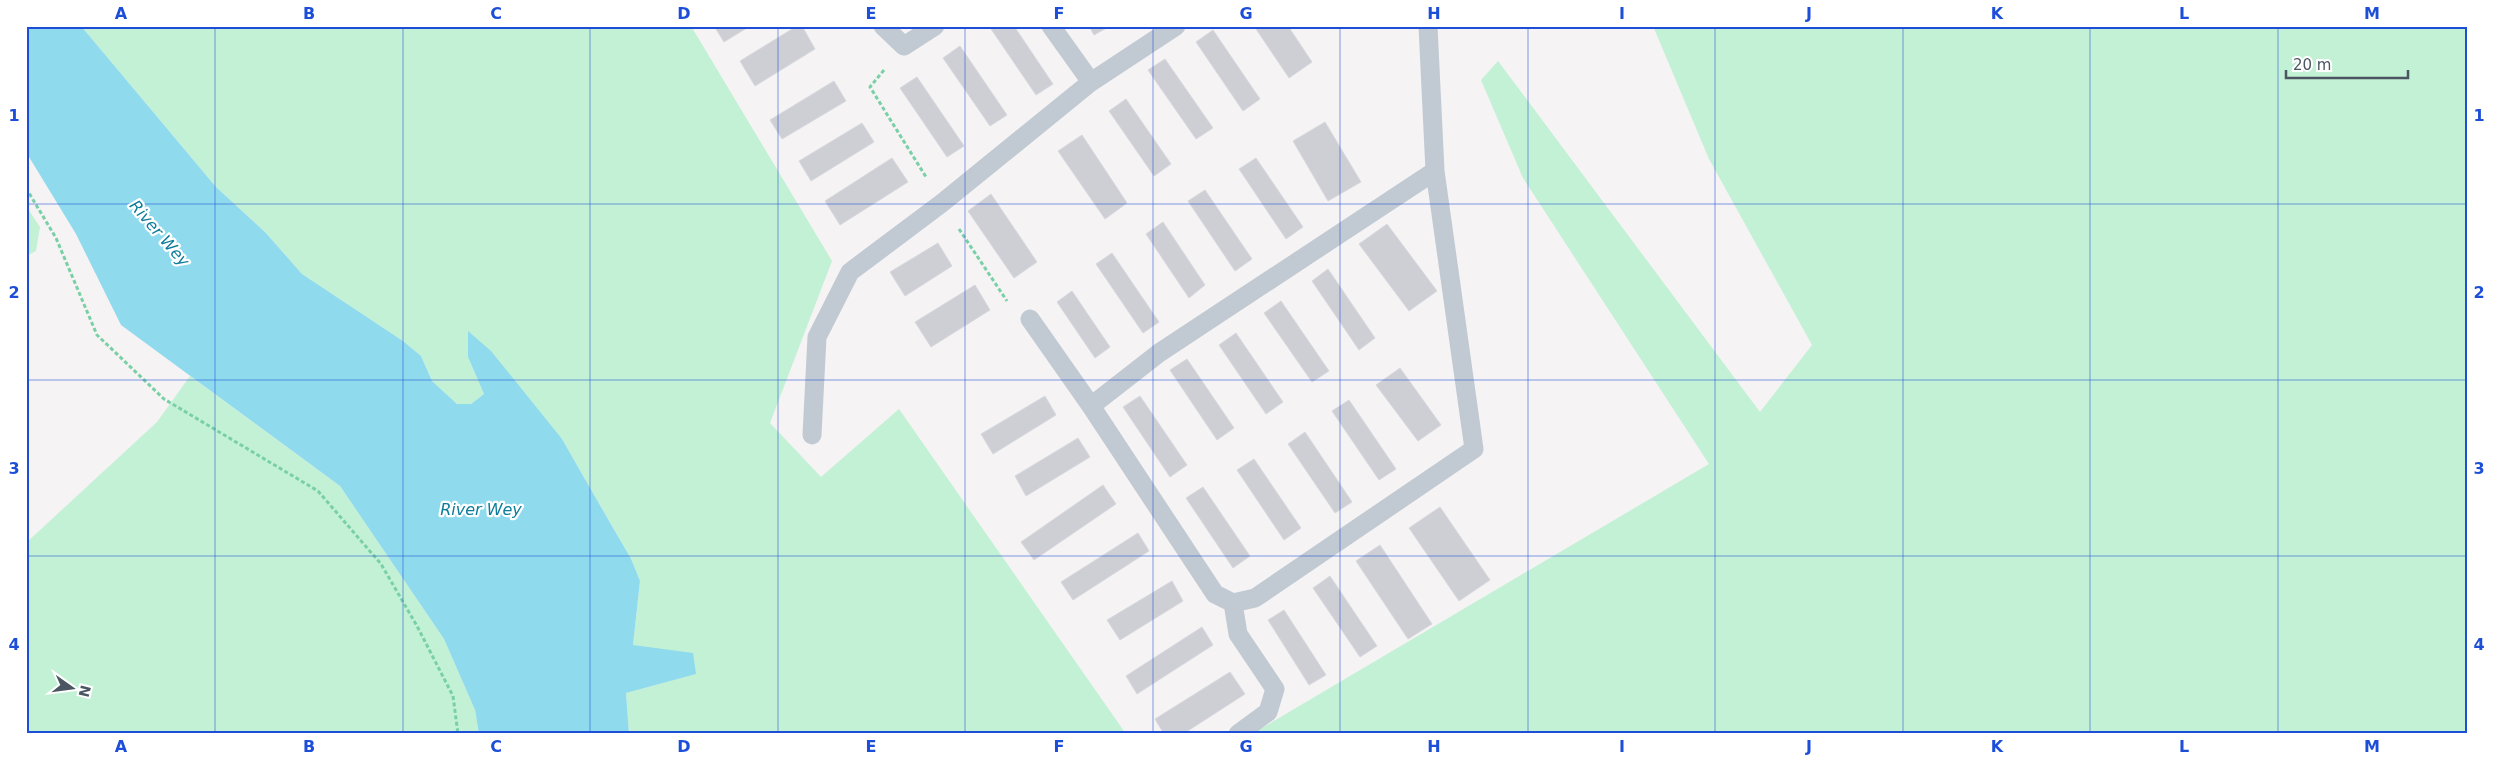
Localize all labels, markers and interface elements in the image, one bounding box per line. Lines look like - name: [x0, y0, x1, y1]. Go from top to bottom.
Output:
- text: A: [115, 4, 128, 23]
- text: B: [303, 4, 315, 23]
- text: C: [490, 4, 502, 23]
- text: D: [677, 4, 691, 23]
- text: E: [866, 4, 876, 23]
- text: F: [1054, 4, 1064, 23]
- text: G: [1239, 4, 1253, 23]
- text: H: [1427, 4, 1441, 23]
- text: I: [1619, 4, 1625, 23]
- text: J: [1805, 4, 1812, 23]
- text: K: [1991, 4, 2004, 23]
- text: L: [2179, 4, 2189, 23]
- text: M: [2364, 4, 2380, 23]
- scale bar: [2286, 48, 2408, 80]
- text: 20 m: [2293, 56, 2331, 74]
- text: 1: [8, 106, 20, 125]
- text: 1: [2473, 106, 2485, 125]
- water label: River Wey: [126, 196, 194, 271]
- text: 2: [8, 283, 20, 302]
- text: 2: [2473, 283, 2485, 302]
- text: 3: [8, 459, 20, 478]
- text: 3: [2473, 459, 2485, 478]
- water label: River Wey: [440, 500, 522, 519]
- text: 4: [8, 635, 20, 654]
- text: 4: [2473, 635, 2485, 654]
- north arrow: [48, 662, 98, 712]
- text: N: [75, 684, 94, 699]
- text: A: [115, 737, 128, 756]
- text: B: [303, 737, 315, 756]
- text: C: [490, 737, 502, 756]
- text: D: [677, 737, 691, 756]
- text: E: [866, 737, 876, 756]
- text: F: [1054, 737, 1064, 756]
- text: G: [1239, 737, 1253, 756]
- text: H: [1427, 737, 1441, 756]
- text: I: [1619, 737, 1625, 756]
- text: J: [1805, 737, 1812, 756]
- text: K: [1991, 737, 2004, 756]
- text: L: [2179, 737, 2189, 756]
- text: M: [2364, 737, 2380, 756]

